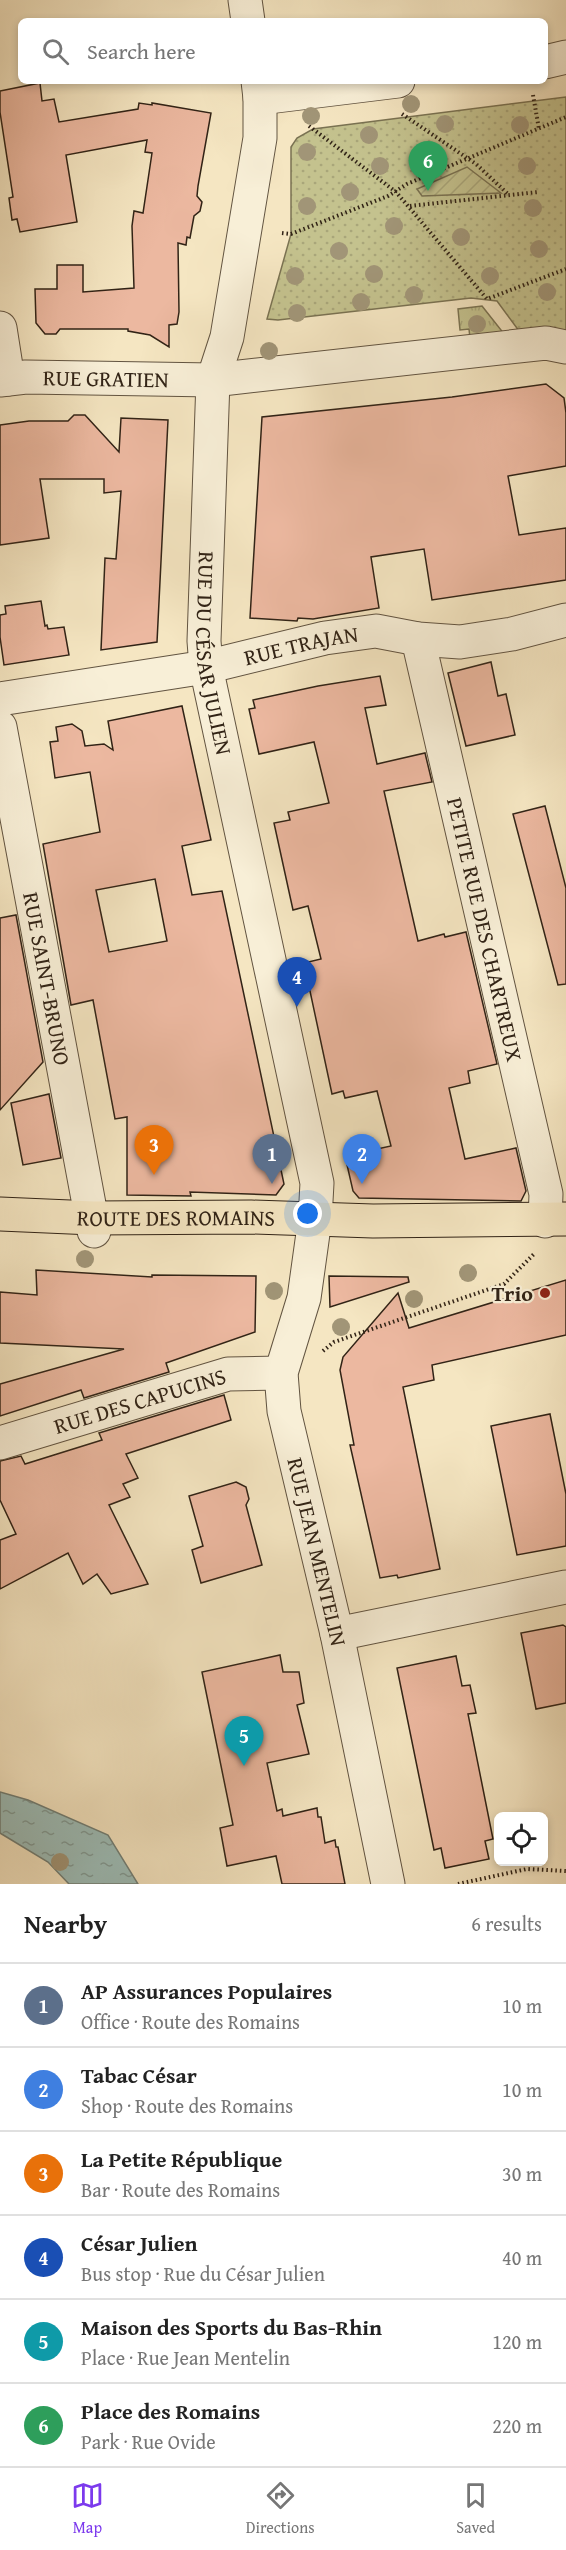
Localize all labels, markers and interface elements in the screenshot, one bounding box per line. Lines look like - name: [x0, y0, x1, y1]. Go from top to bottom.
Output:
- search box: [18, 18, 548, 84]
- icon: search: [39, 35, 72, 68]
- text: Search here: [87, 35, 196, 67]
- pin: 6: [408, 142, 448, 191]
- street label: RUE GRATIEN: [43, 361, 169, 395]
- street label: RUE DU CÉSAR JULIEN: [188, 551, 240, 758]
- street label: RUE TRAJAN: [241, 618, 360, 673]
- street label: PETITE RUE DES CHARTREUX: [439, 794, 531, 1065]
- street label: RUE SAINT-BRUNO: [15, 889, 79, 1068]
- pin: 4: [278, 958, 316, 1007]
- pin: 3: [134, 1126, 174, 1175]
- pin: 1: [252, 1134, 292, 1184]
- pin: 2: [342, 1134, 382, 1184]
- your location: [293, 1199, 322, 1228]
- street label: ROUTE DES ROMAINS: [76, 1201, 276, 1234]
- place label: Trio: [491, 1277, 533, 1309]
- marker: Trio: [538, 1286, 552, 1300]
- street label: RUE DES CAPUCINS: [50, 1360, 230, 1442]
- street label: RUE JEAN MENTELIN: [280, 1454, 355, 1649]
- pin: 5: [224, 1716, 264, 1766]
- map controls: [494, 1812, 548, 1866]
- button: locate: [494, 1812, 548, 1866]
- text: Nearby: [24, 1904, 107, 1943]
- text: 6 results: [471, 1909, 542, 1938]
- text: AP Assurances Populaires: [81, 1975, 332, 2007]
- text: 1: [38, 1991, 49, 2020]
- text: 10 m: [502, 1991, 542, 2020]
- text: Office · Route des Romains: [81, 2007, 300, 2036]
- text: Tabac César: [81, 2059, 197, 2091]
- text: 2: [38, 2075, 49, 2104]
- text: 10 m: [502, 2075, 542, 2104]
- text: Shop · Route des Romains: [81, 2091, 293, 2120]
- text: La Petite République: [81, 2143, 282, 2175]
- text: 3: [38, 2159, 49, 2188]
- text: 30 m: [502, 2159, 542, 2188]
- text: Bar · Route des Romains: [81, 2175, 280, 2204]
- text: César Julien: [81, 2227, 198, 2259]
- text: 4: [38, 2243, 49, 2272]
- text: 40 m: [502, 2243, 542, 2272]
- text: Bus stop · Rue du César Julien: [81, 2259, 325, 2288]
- text: Maison des Sports du Bas-Rhin: [81, 2311, 382, 2343]
- text: 5: [38, 2327, 49, 2356]
- text: 120 m: [492, 2327, 542, 2356]
- text: Place · Rue Jean Mentelin: [81, 2343, 290, 2372]
- text: Place des Romains: [81, 2395, 260, 2427]
- text: 6: [38, 2411, 49, 2440]
- text: 220 m: [492, 2411, 542, 2440]
- text: Park · Rue Ovide: [81, 2427, 216, 2456]
- tab: Map: [71, 2479, 104, 2539]
- tab: Directions: [246, 2479, 315, 2539]
- tab: Saved: [456, 2479, 495, 2539]

